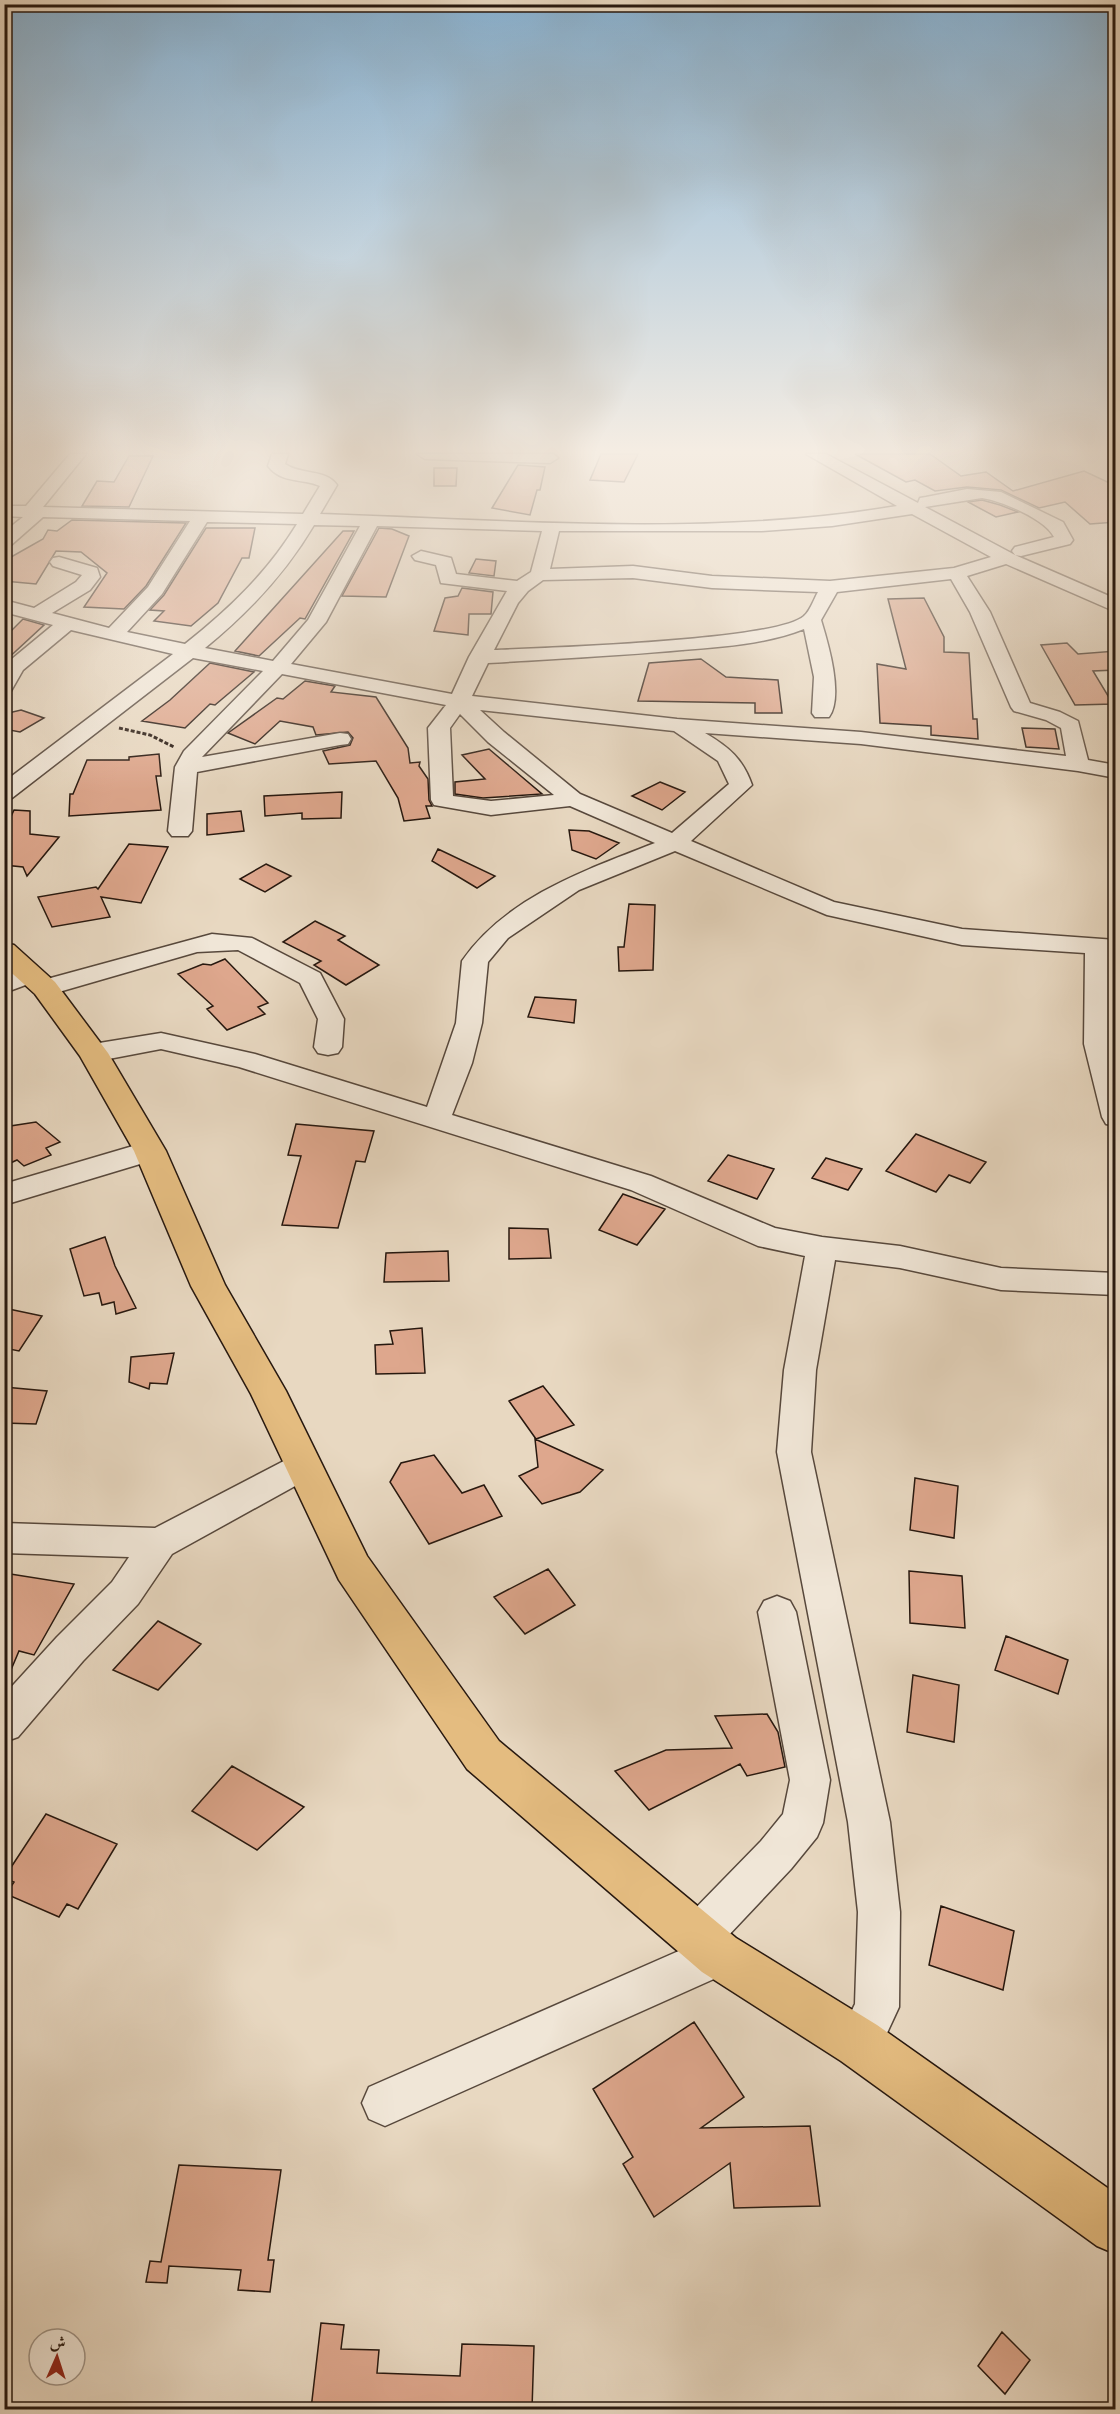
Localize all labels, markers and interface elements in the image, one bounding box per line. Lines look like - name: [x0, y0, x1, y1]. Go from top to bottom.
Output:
- north arrow: [27, 2327, 87, 2387]
- text: ش: [49, 2333, 66, 2352]

